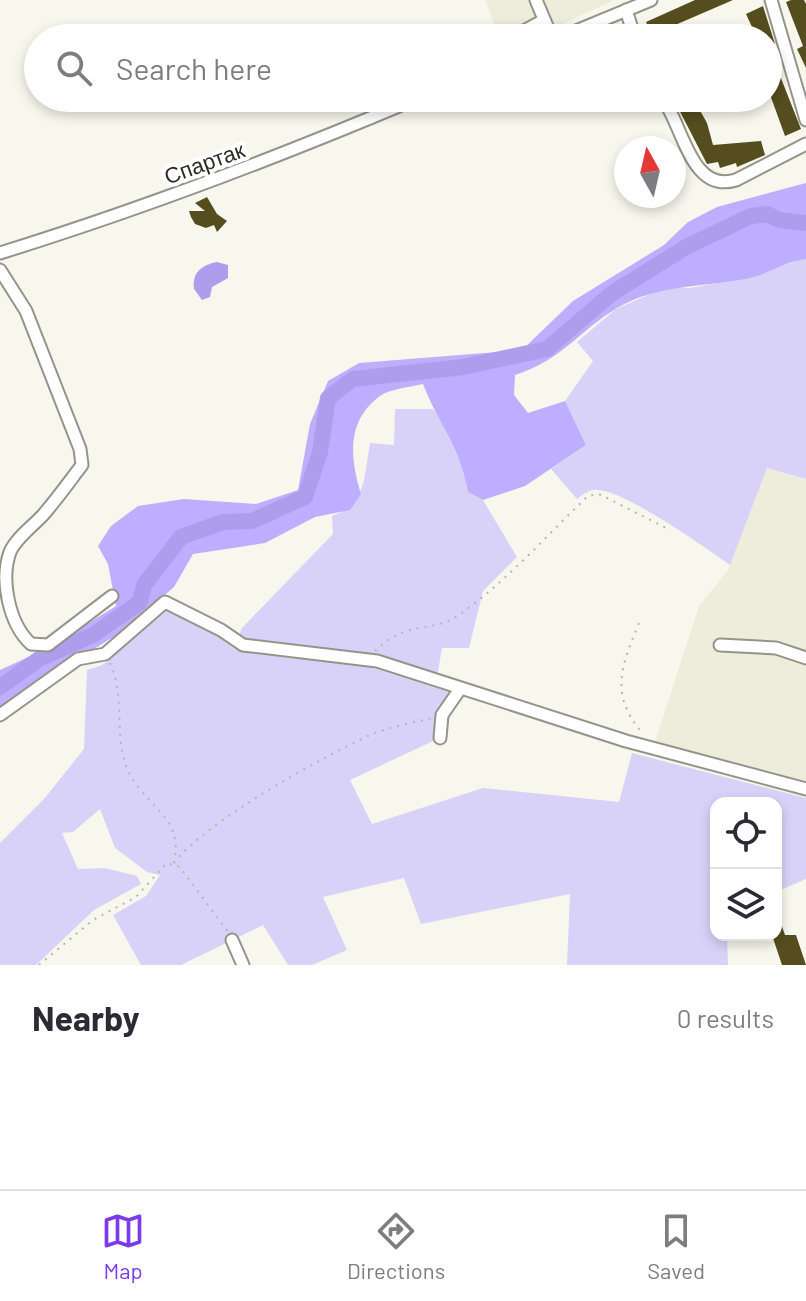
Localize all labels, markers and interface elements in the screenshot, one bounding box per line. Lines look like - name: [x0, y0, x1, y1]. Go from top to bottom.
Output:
- search box: [24, 24, 782, 112]
- icon: search: [52, 46, 96, 90]
- text: Search here: [116, 50, 272, 86]
- street label: Спартак: [160, 135, 248, 189]
- north arrow: [614, 136, 686, 208]
- map controls: [710, 797, 782, 941]
- button: locate: [710, 797, 782, 869]
- button: layers: [710, 869, 782, 941]
- text: Nearby: [32, 997, 140, 1038]
- text: 0 results: [677, 1002, 774, 1033]
- tab: Map: [101, 1209, 145, 1283]
- tab: Directions: [347, 1209, 445, 1283]
- tab: Saved: [647, 1209, 705, 1283]

